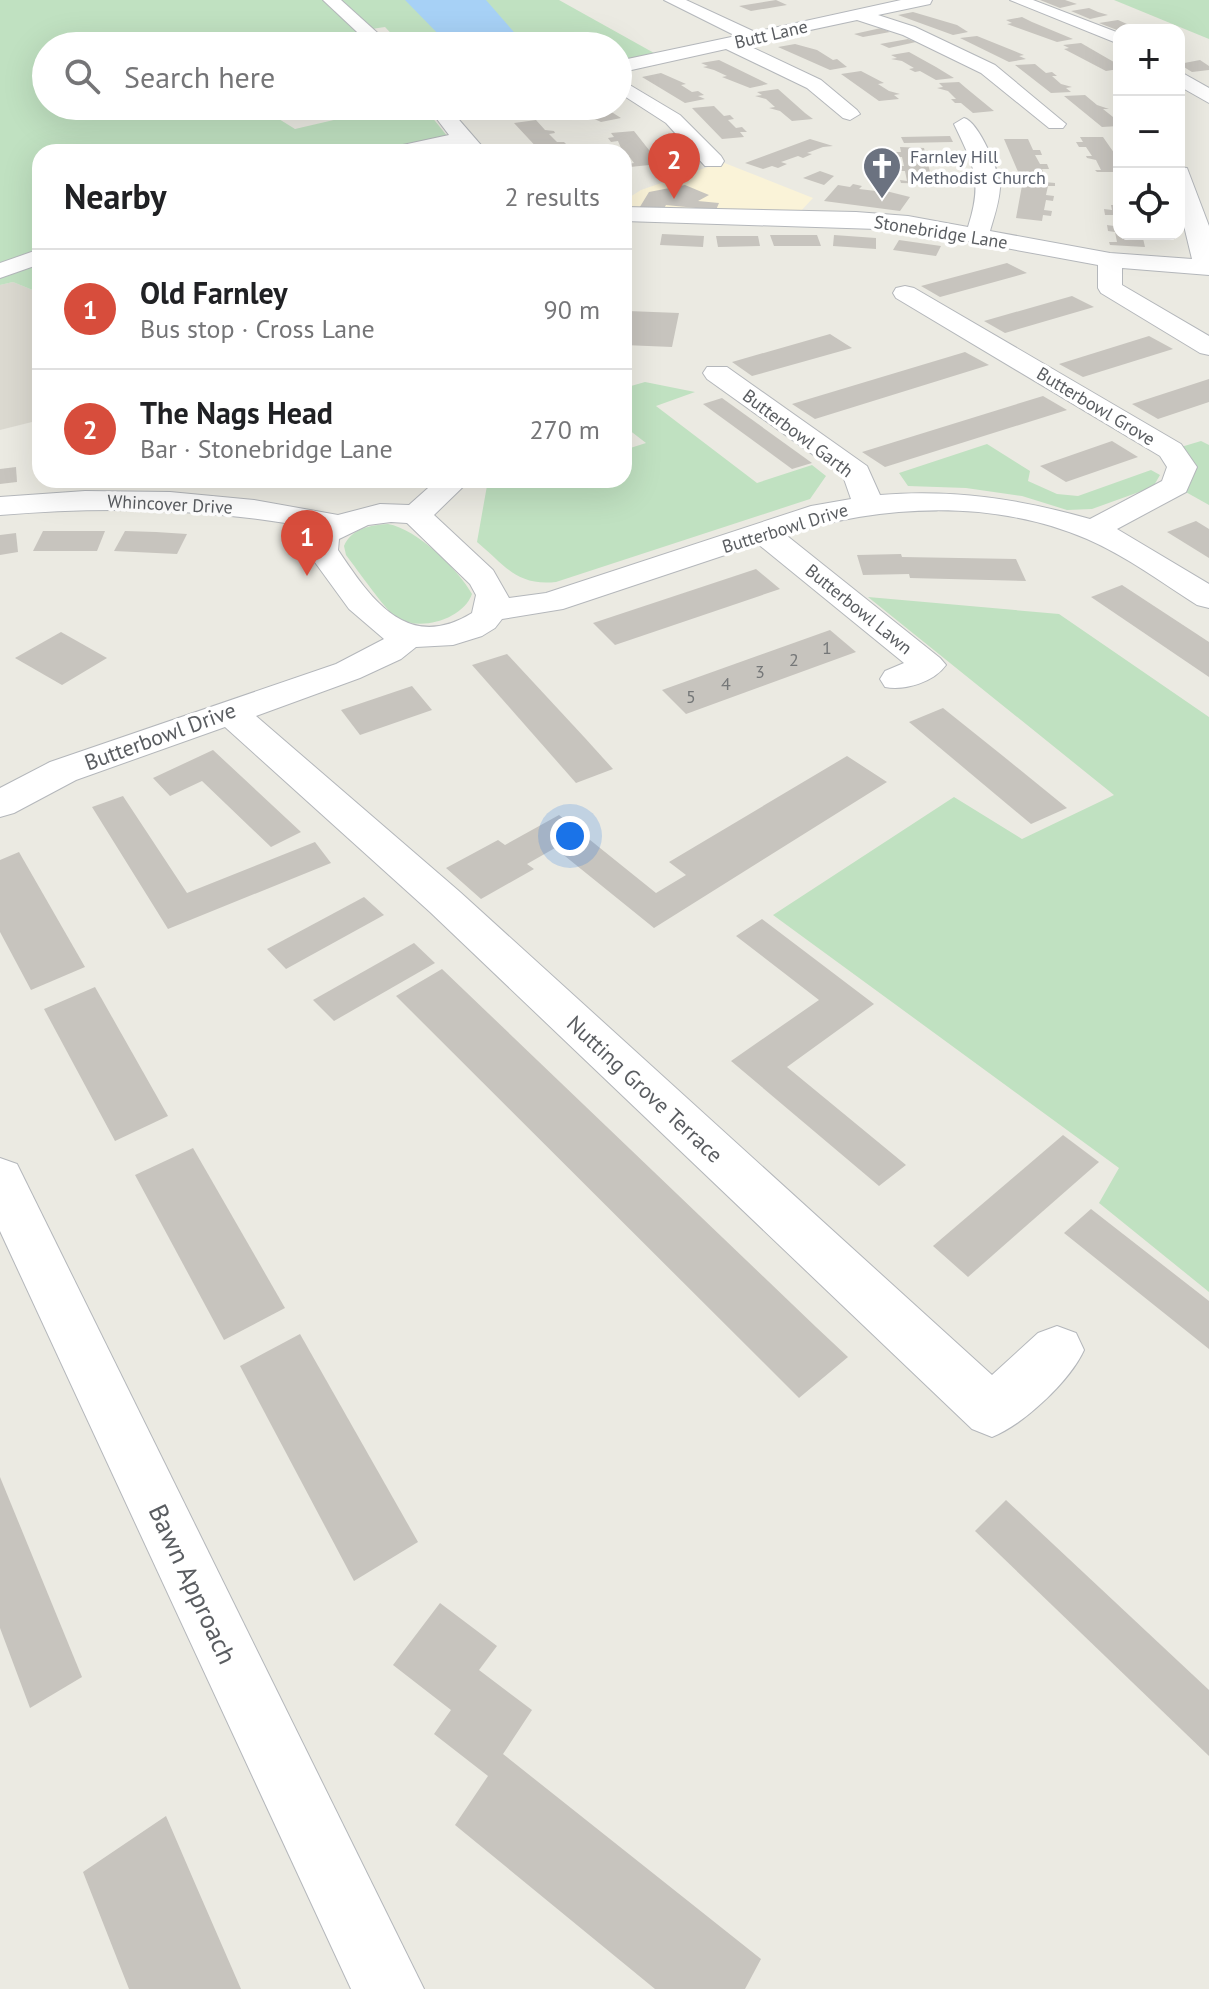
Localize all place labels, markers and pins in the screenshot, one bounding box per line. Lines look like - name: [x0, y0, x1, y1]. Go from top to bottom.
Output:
- pin: 2: [648, 133, 700, 199]
- church icon: Farnley Hill Methodist Church: [861, 145, 903, 200]
- place label: Farnley Hill Methodist Church: [910, 145, 1046, 189]
- pin: 1: [281, 510, 333, 576]

